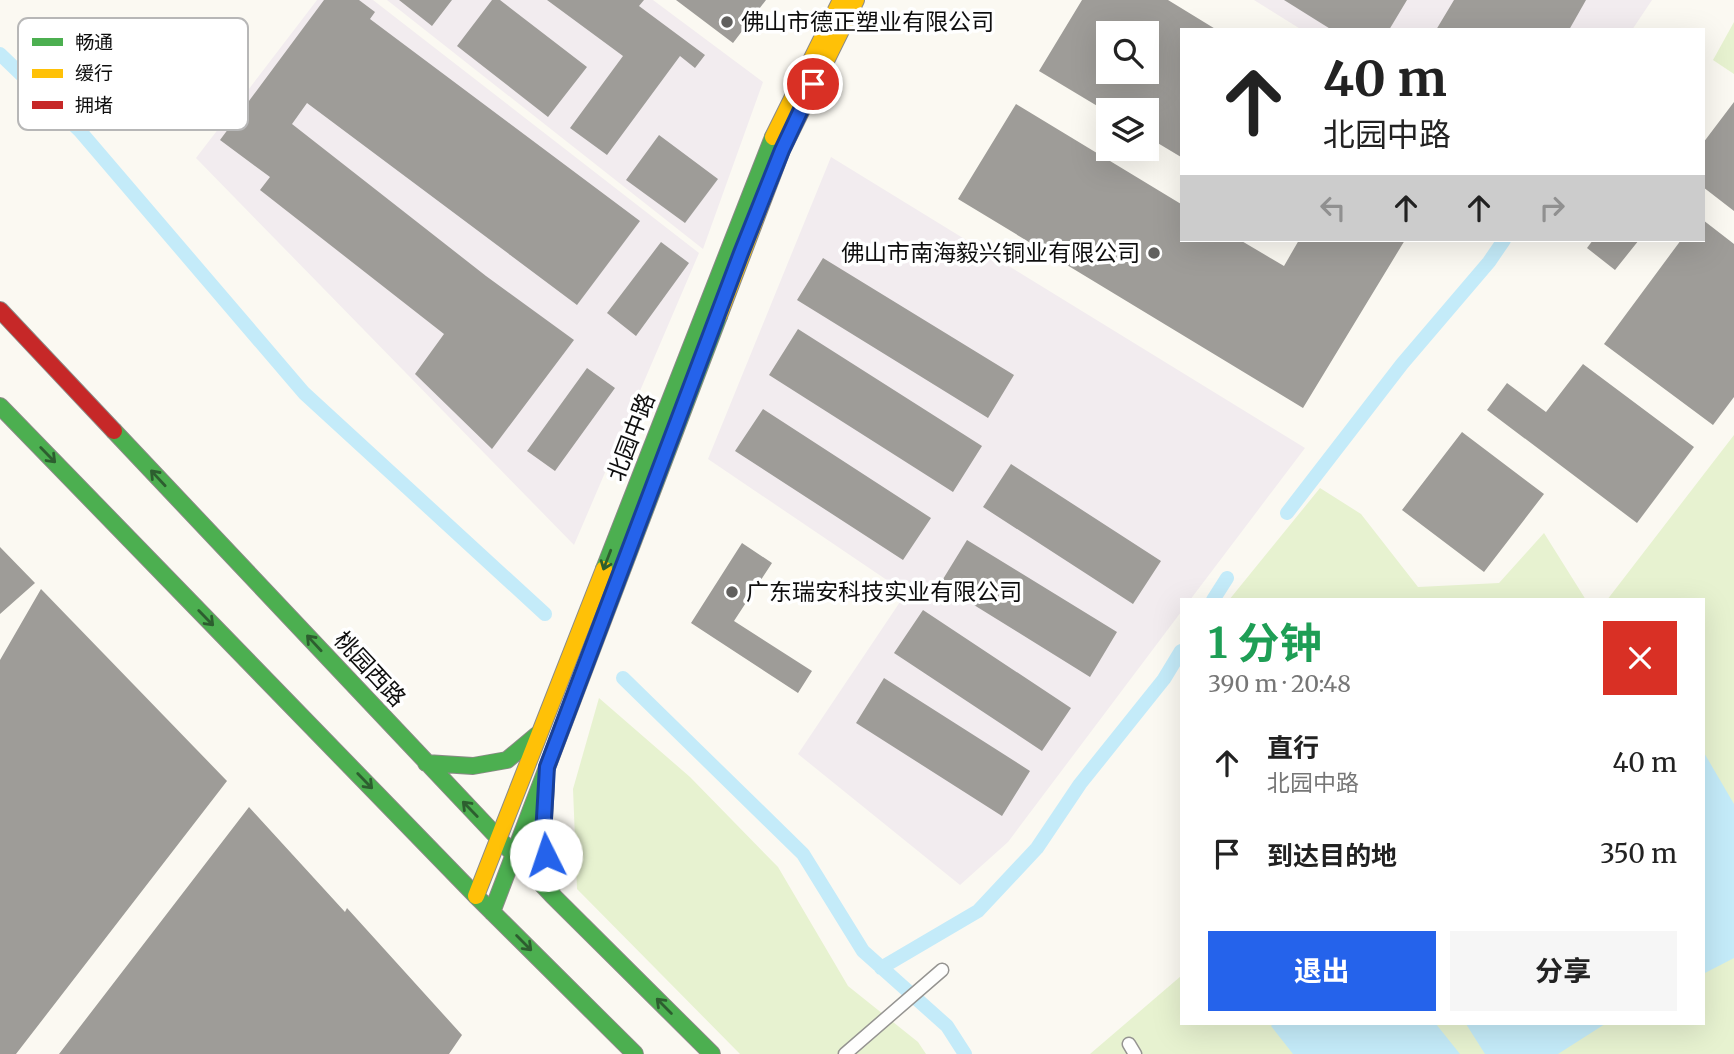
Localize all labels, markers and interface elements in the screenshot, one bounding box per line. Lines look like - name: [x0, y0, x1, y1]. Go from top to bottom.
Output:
- place label: 佛山市德正塑业有限公司: [741, 7, 994, 36]
- marker: 佛山市德正塑业有限公司: [719, 14, 735, 30]
- legend: [18, 18, 248, 130]
- map controls: [1096, 21, 1159, 161]
- button: search: [1096, 21, 1159, 84]
- text: 畅通: [75, 30, 113, 54]
- text: 40 m: [1323, 48, 1447, 109]
- pin: [783, 54, 843, 114]
- icon: ahead: [1208, 56, 1299, 147]
- text: 缓行: [75, 61, 113, 85]
- icon: arrive: [794, 65, 832, 103]
- text: 拥堵: [75, 93, 113, 117]
- button: layers: [1096, 98, 1159, 161]
- text: 北园中路: [1323, 115, 1451, 155]
- icon: left: [1314, 189, 1352, 227]
- icon: ahead: [1387, 189, 1425, 227]
- icon: ahead: [1460, 189, 1498, 227]
- icon: right: [1533, 189, 1571, 227]
- place label: 佛山市南海毅兴铜业有限公司: [841, 238, 1140, 267]
- marker: 佛山市南海毅兴铜业有限公司: [1146, 245, 1162, 261]
- street label: 北园中路: [601, 389, 661, 485]
- one-way arrow: [39, 446, 56, 463]
- one-way arrow: [149, 470, 166, 487]
- one-way arrow: [600, 549, 613, 570]
- place label: 广东瑞安科技实业有限公司: [746, 577, 1022, 606]
- marker: 广东瑞安科技实业有限公司: [724, 584, 740, 600]
- one-way arrow: [198, 609, 215, 626]
- text: 1 分钟: [1208, 617, 1321, 669]
- button: close: [1603, 621, 1677, 695]
- street label: 桃园西路: [328, 625, 412, 712]
- one-way arrow: [305, 635, 322, 652]
- text: 390 m · 20:48: [1208, 669, 1351, 698]
- text: 直行: [1267, 731, 1319, 764]
- icon: ahead: [1208, 744, 1246, 782]
- text: 40 m: [1613, 746, 1677, 779]
- text: 北园中路: [1267, 768, 1359, 797]
- one-way arrow: [356, 772, 373, 789]
- one-way arrow: [461, 800, 478, 817]
- position arrow: [509, 818, 583, 892]
- icon: arrive: [1208, 835, 1246, 873]
- text: 350 m: [1600, 837, 1677, 870]
- text: 到达目的地: [1267, 839, 1397, 872]
- button: 退出: [1208, 931, 1436, 1011]
- button: 分享: [1450, 931, 1677, 1011]
- one-way arrow: [515, 935, 532, 952]
- one-way arrow: [655, 998, 672, 1015]

